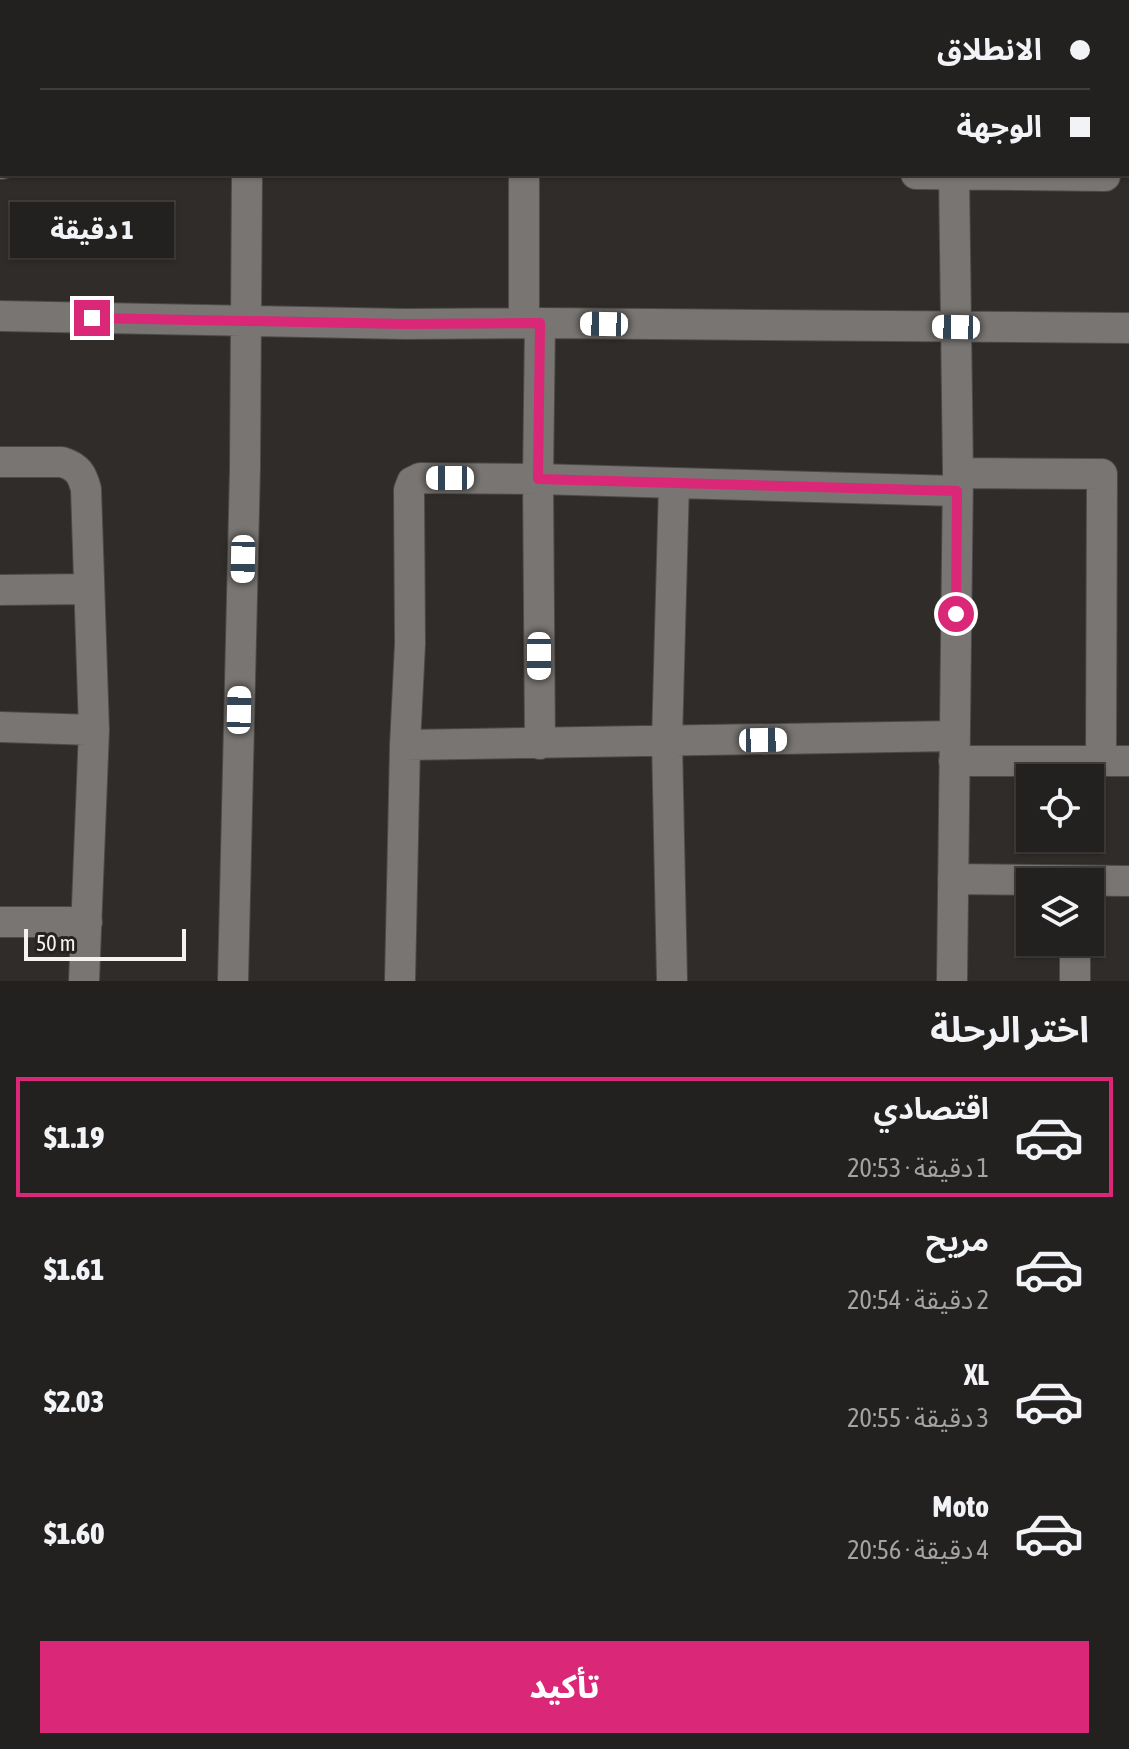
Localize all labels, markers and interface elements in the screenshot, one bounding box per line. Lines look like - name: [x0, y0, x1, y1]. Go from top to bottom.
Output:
- text: الانطلاق: [937, 32, 1042, 66]
- text: الوجهة: [957, 109, 1042, 143]
- callout: 1 دقيقة: [10, 202, 174, 258]
- text: 1 دقيقة: [50, 215, 134, 245]
- route end: [74, 300, 110, 336]
- car: [580, 312, 628, 336]
- car: [932, 315, 980, 339]
- car: [426, 466, 474, 490]
- car: [231, 535, 255, 583]
- route start: [938, 596, 974, 632]
- car: [527, 632, 551, 680]
- car: [227, 686, 251, 734]
- car: [739, 728, 787, 752]
- map controls: [1016, 764, 1104, 956]
- button: locate: [1016, 764, 1104, 852]
- button: layers: [1016, 868, 1104, 956]
- scale bar: [24, 925, 186, 961]
- text: 50 m: [36, 930, 76, 956]
- text: اختر الرحلة: [930, 1008, 1089, 1050]
- text: اقتصادي: [874, 1091, 989, 1125]
- icon: car: [1013, 1101, 1085, 1173]
- text: $1.19: [44, 1120, 104, 1154]
- text: 1 دقيقة · 20:53: [847, 1153, 989, 1183]
- text: مريح: [926, 1223, 989, 1257]
- icon: car: [1013, 1233, 1085, 1305]
- text: $1.61: [44, 1252, 104, 1286]
- text: 2 دقيقة · 20:54: [847, 1285, 989, 1315]
- text: XL: [964, 1357, 989, 1391]
- icon: car: [1013, 1365, 1085, 1437]
- text: $2.03: [44, 1384, 104, 1418]
- text: 3 دقيقة · 20:55: [847, 1403, 989, 1433]
- text: Moto: [932, 1489, 989, 1523]
- icon: car: [1013, 1497, 1085, 1569]
- text: $1.60: [44, 1516, 104, 1550]
- text: 4 دقيقة · 20:56: [847, 1535, 989, 1565]
- button: تأكيد: [40, 1641, 1089, 1733]

